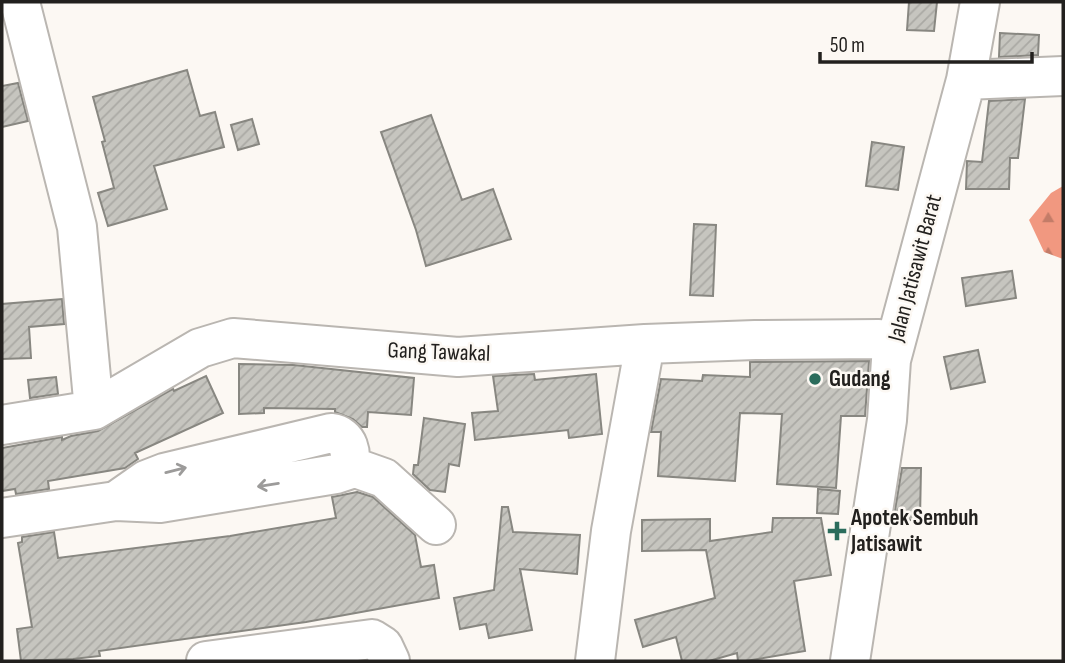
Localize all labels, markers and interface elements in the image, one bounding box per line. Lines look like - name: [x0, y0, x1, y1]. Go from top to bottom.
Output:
- scale bar: [820, 21, 1032, 65]
- text: 50 m: [830, 33, 865, 58]
- street label: Jalan Jatisawit Barat: [882, 191, 948, 346]
- street label: Gang Tawakal: [387, 336, 491, 368]
- place label: Gudang: [829, 365, 891, 393]
- marker: Gudang: [807, 371, 823, 387]
- one-way arrow: [164, 463, 187, 476]
- one-way arrow: [257, 479, 280, 492]
- place label: Apotek Sembuh Jatisawit: [850, 504, 979, 558]
- marker: Apotek Sembuh Jatisawit: [829, 523, 845, 539]

